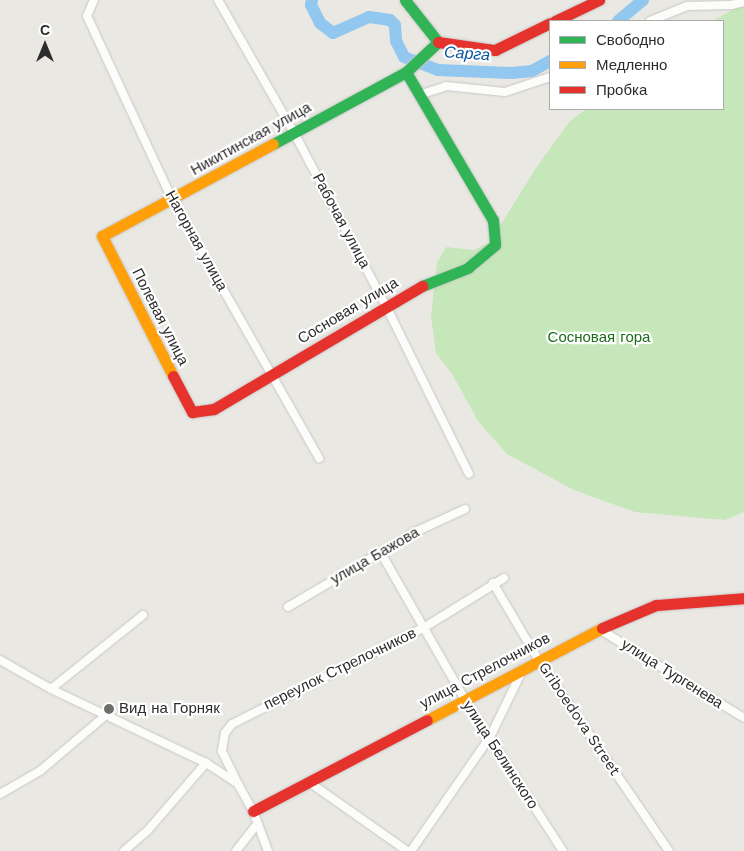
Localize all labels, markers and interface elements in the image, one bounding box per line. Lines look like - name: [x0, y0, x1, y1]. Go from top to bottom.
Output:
- north arrow: [20, 20, 70, 70]
- legend: [549, 20, 724, 110]
- text: С: [40, 22, 50, 38]
- text: Свободно: [596, 31, 665, 49]
- water label: Сарга: [443, 43, 491, 65]
- text: Медленно: [596, 56, 667, 74]
- text: Пробка: [596, 81, 647, 99]
- street label: Никитинская улица: [188, 98, 314, 180]
- street label: Рабочая улица: [308, 170, 374, 272]
- street label: Нагорная улица: [161, 188, 231, 294]
- street label: Полевая улица: [128, 265, 192, 369]
- street label: Сосновая улица: [295, 274, 401, 348]
- park label: Сосновая гора: [548, 329, 650, 347]
- street label: улица Бажова: [328, 523, 422, 589]
- street label: переулок Стрелочников: [261, 624, 419, 714]
- street label: улица Стрелочников: [417, 629, 553, 713]
- street label: улица Тургенева: [618, 635, 726, 713]
- street label: Griboedova Street: [534, 659, 624, 779]
- street label: улица Белинского: [458, 697, 542, 813]
- place label: Вид на Горняк: [119, 700, 220, 718]
- marker: Вид на Горняк: [103, 703, 115, 715]

